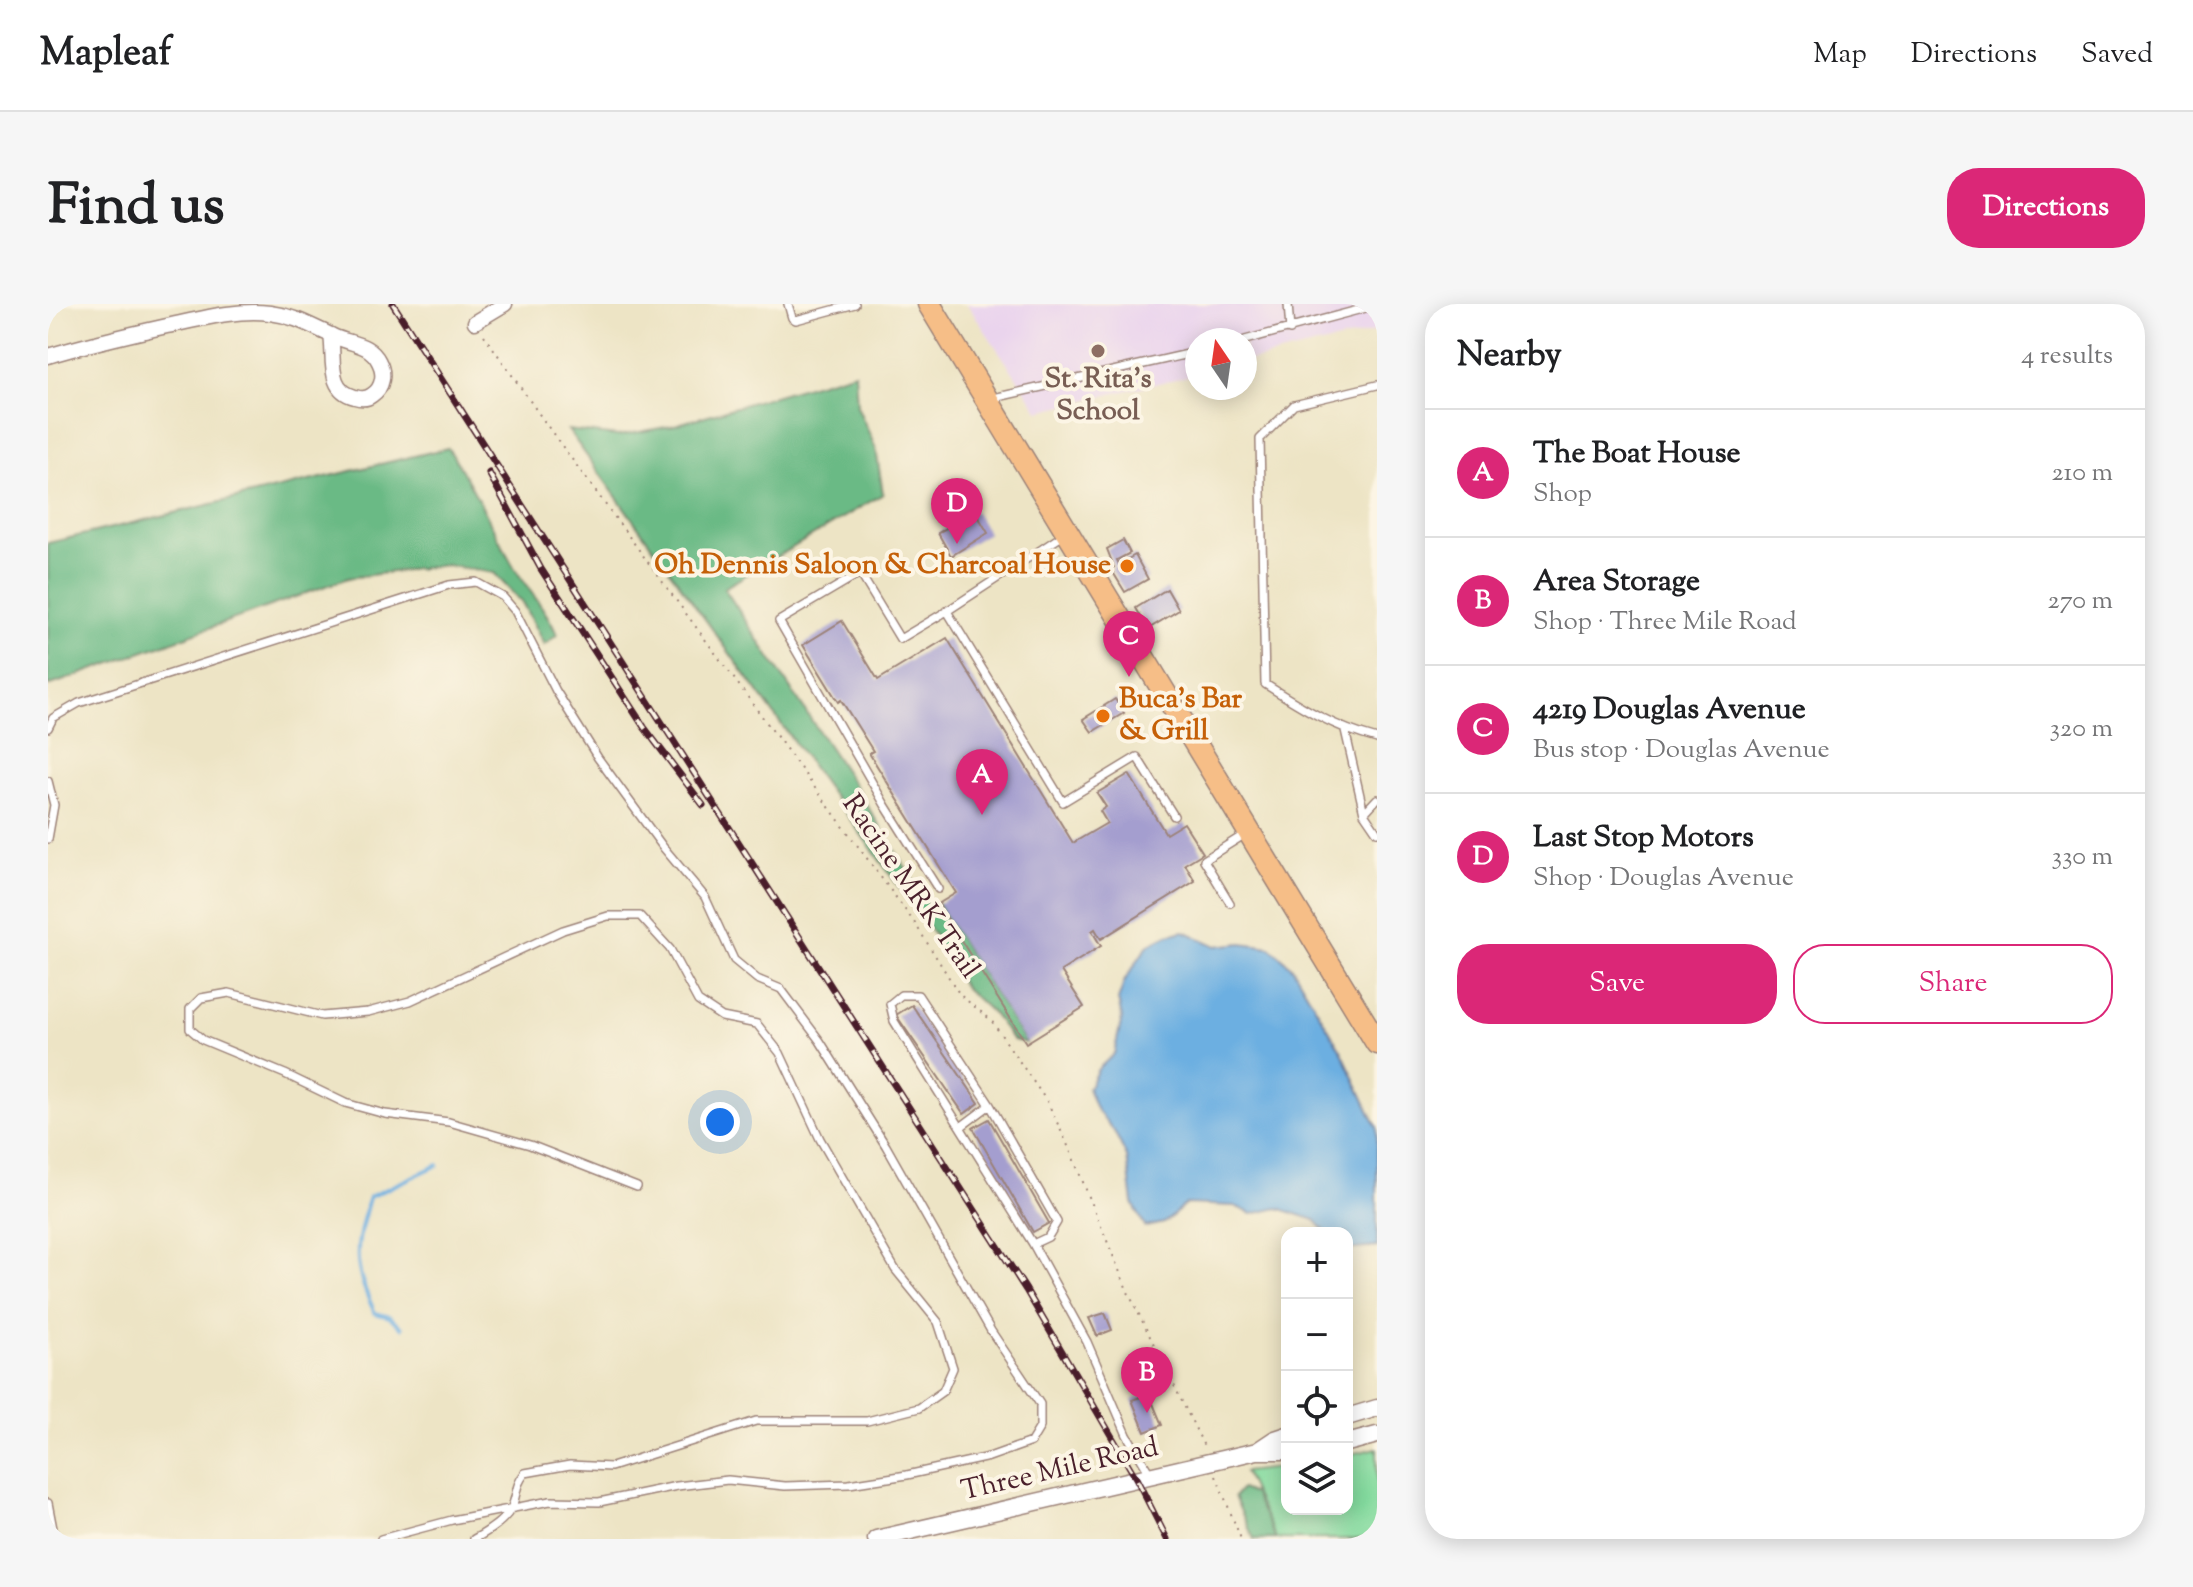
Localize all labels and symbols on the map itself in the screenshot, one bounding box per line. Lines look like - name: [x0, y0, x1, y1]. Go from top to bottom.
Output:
- north arrow: [1185, 328, 1257, 400]
- marker: St. Rita's School: [1089, 342, 1107, 360]
- place label: St. Rita's School: [1045, 360, 1151, 432]
- pin: D: [931, 478, 983, 544]
- place label: Oh Dennis Saloon & Charcoal House: [654, 546, 1111, 586]
- marker: Oh Dennis Saloon & Charcoal House: [1118, 557, 1136, 575]
- pin: C: [1103, 611, 1155, 677]
- place label: Buca's Bar & Grill: [1119, 680, 1243, 752]
- marker: Buca's Bar & Grill: [1094, 707, 1112, 725]
- pin: A: [956, 749, 1008, 815]
- street label: Racine MRK Trail: [831, 787, 989, 987]
- your location: [700, 1102, 740, 1142]
- pin: B: [1121, 1347, 1173, 1413]
- street label: Three Mile Road: [957, 1428, 1163, 1512]

